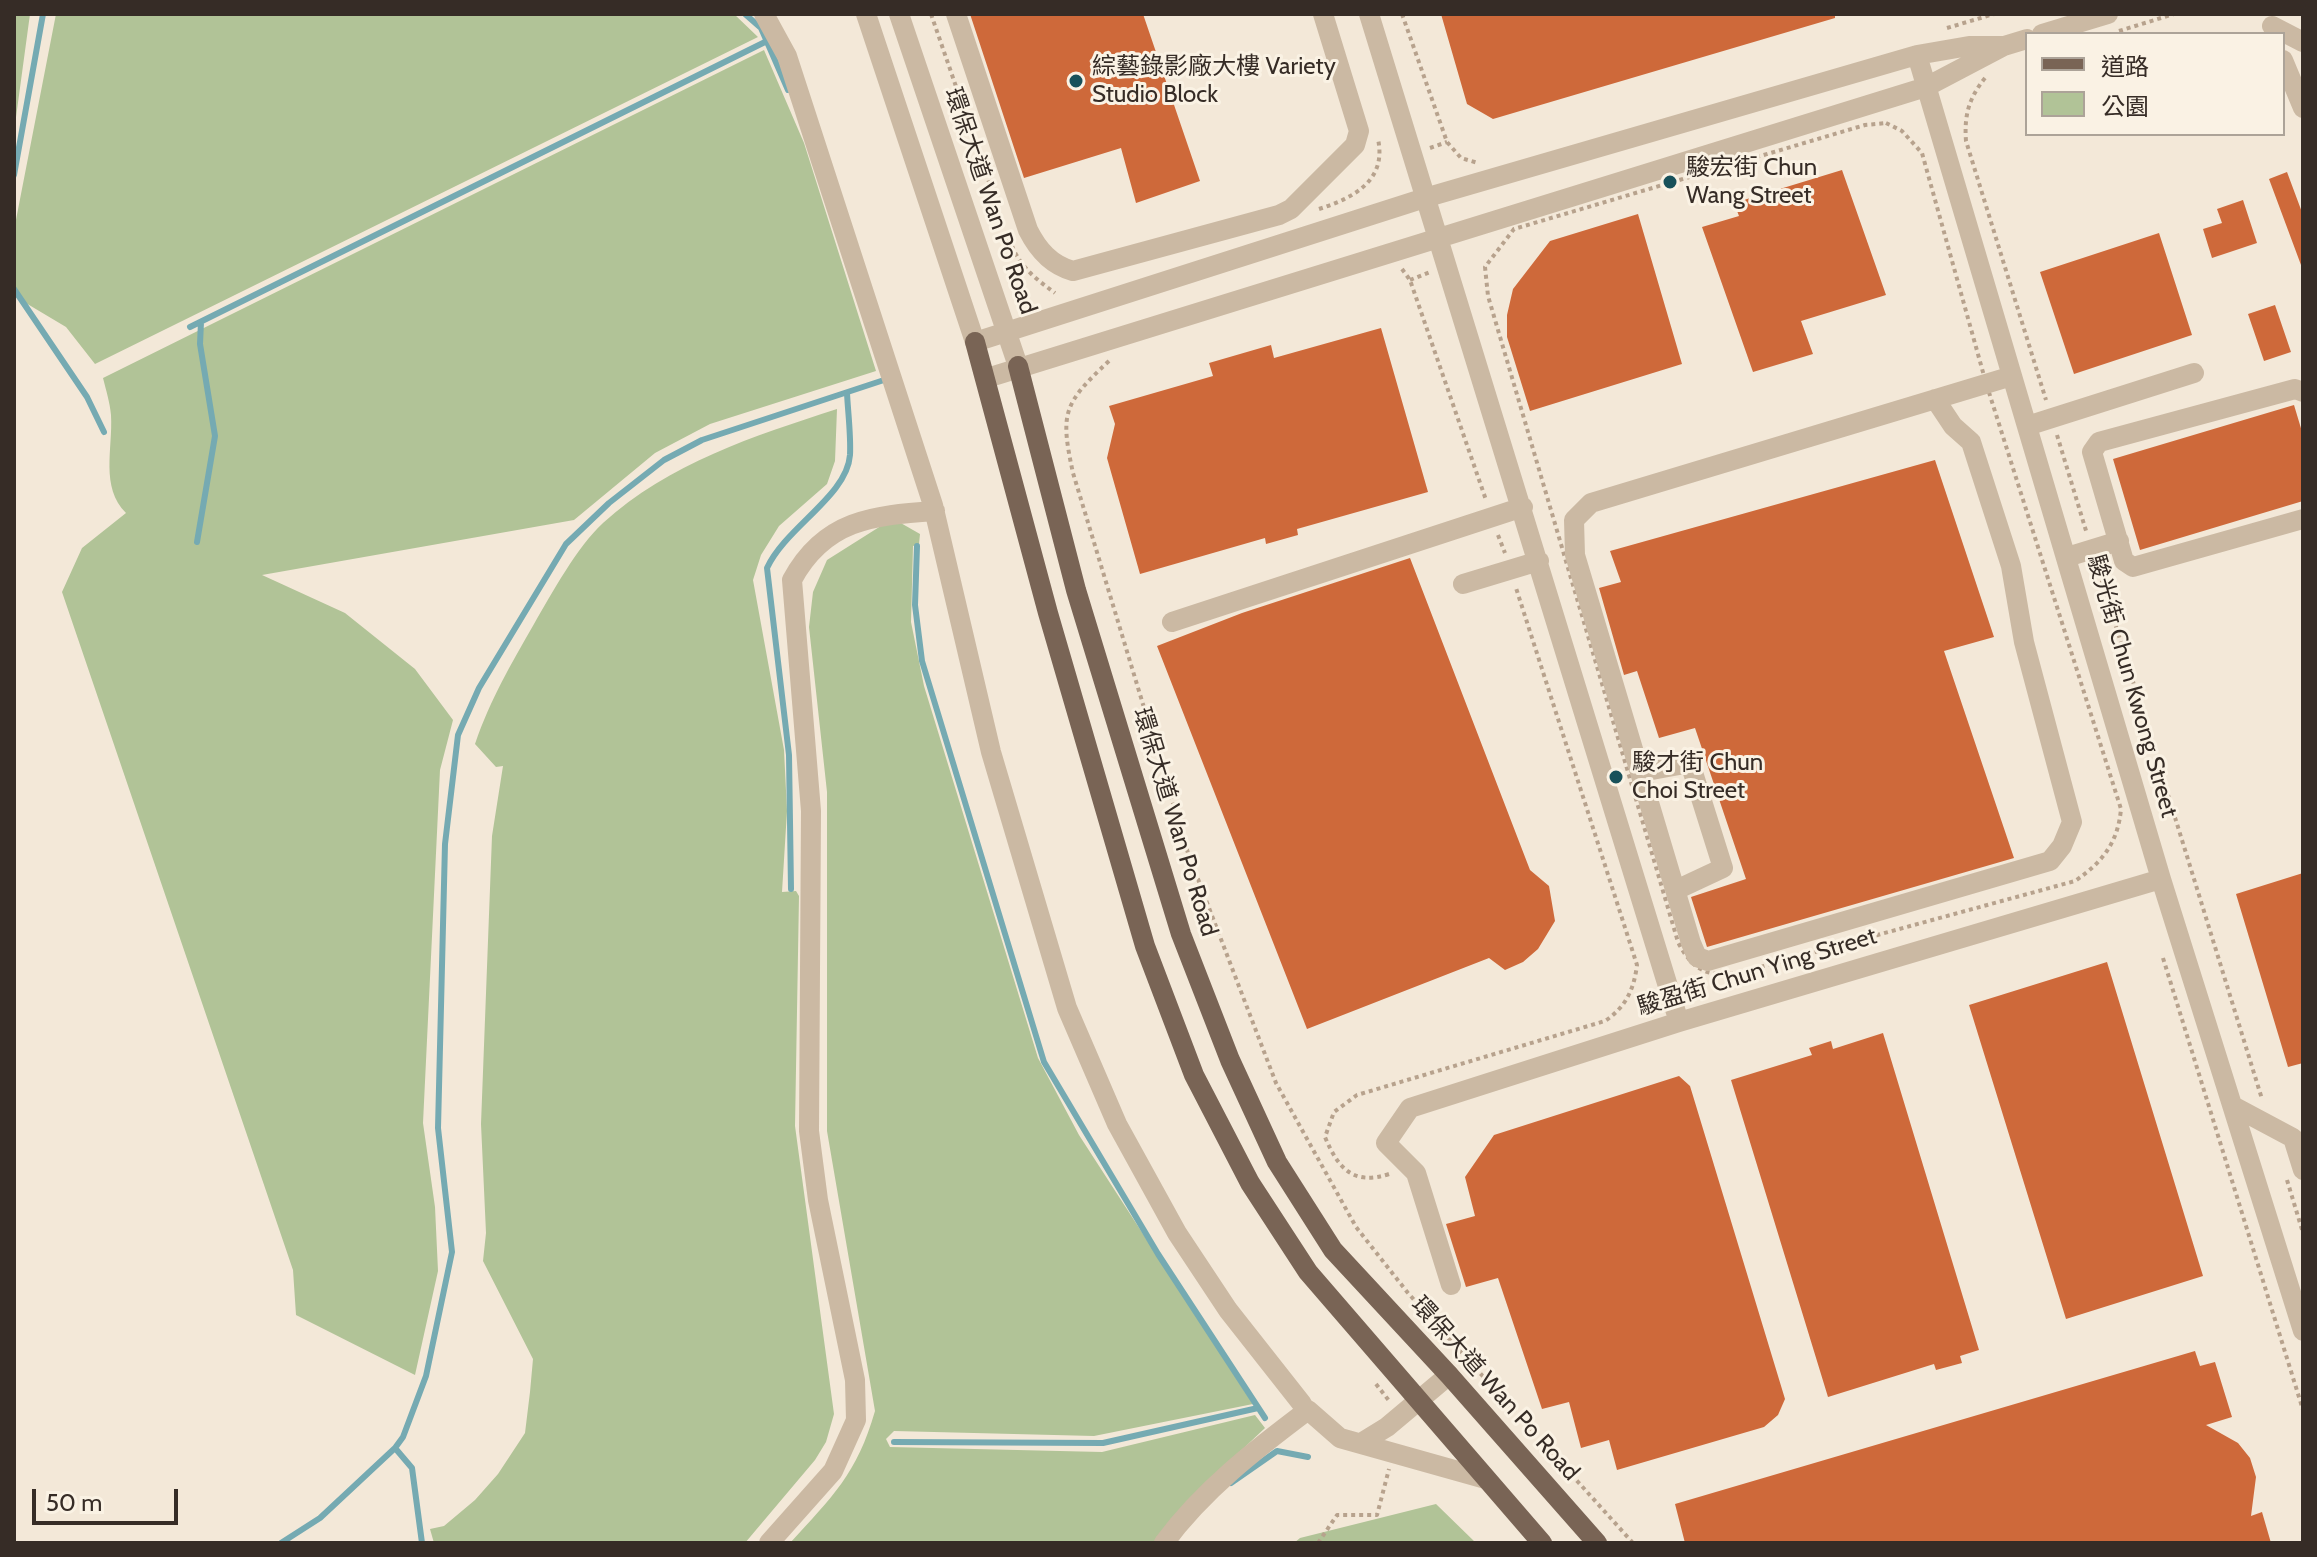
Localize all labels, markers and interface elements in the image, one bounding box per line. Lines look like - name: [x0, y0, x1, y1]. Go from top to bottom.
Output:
- legend: [2025, 32, 2285, 136]
- text: 道路: [2101, 52, 2149, 81]
- place label: 綜藝錄影廠大樓 Variety Studio Block: [1092, 53, 1336, 109]
- marker: 綜藝錄影廠大樓 Variety Studio Block: [1067, 72, 1085, 90]
- street label: 環保大道 Wan Po Road: [938, 84, 1042, 318]
- text: 公園: [2101, 92, 2149, 121]
- place label: 駿宏街 Chun Wang Street: [1686, 154, 1817, 210]
- marker: 駿宏街 Chun Wang Street: [1661, 173, 1679, 191]
- street label: 駿光街 Chun Kwong Street: [2081, 551, 2183, 821]
- street label: 環保大道 Wan Po Road: [1127, 704, 1223, 940]
- place label: 駿才街 Chun Choi Street: [1632, 749, 1763, 805]
- marker: 駿才街 Chun Choi Street: [1607, 768, 1625, 786]
- street label: 駿盈街 Chun Ying Street: [1634, 922, 1880, 1022]
- street label: 環保大道 Wan Po Road: [1405, 1291, 1585, 1487]
- scale bar: [36, 1473, 182, 1523]
- text: 50 m: [46, 1488, 102, 1517]

